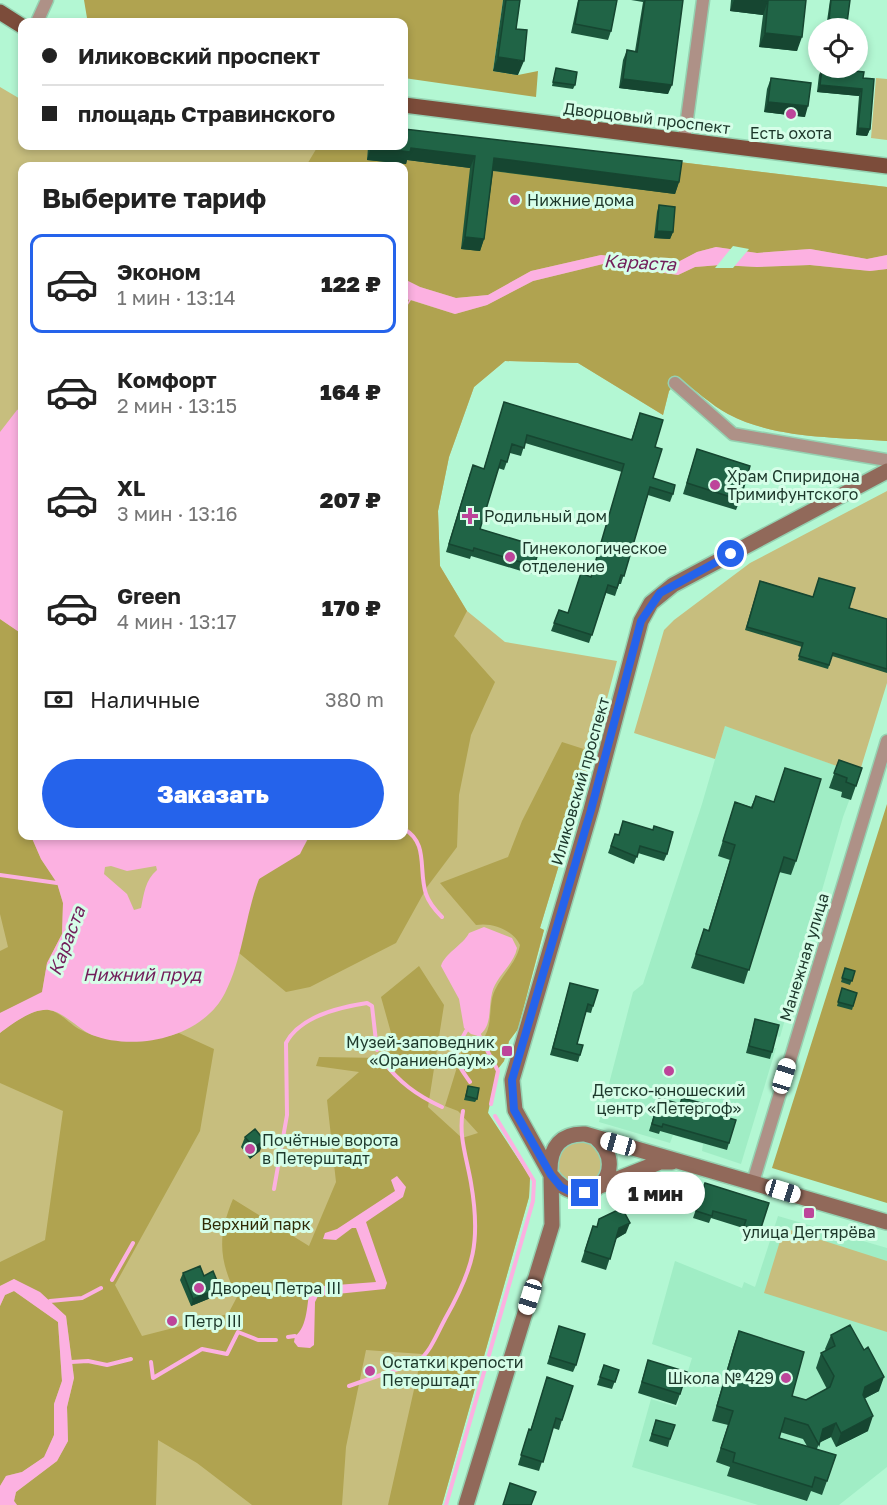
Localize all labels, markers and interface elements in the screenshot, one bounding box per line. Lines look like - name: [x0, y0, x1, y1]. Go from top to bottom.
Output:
- map controls: [808, 18, 868, 78]
- button: locate: [808, 18, 868, 78]
- text: Иликовский проспект: [78, 42, 320, 69]
- street label: Дворцовый проспект: [562, 98, 732, 138]
- text: площадь Стравинского: [78, 100, 335, 127]
- marker: Есть охота: [784, 107, 798, 121]
- place label: Есть охота: [750, 123, 832, 143]
- text: Выберите тариф: [42, 182, 266, 214]
- place label: Нижние дома: [527, 190, 634, 210]
- marker: Нижние дома: [508, 193, 522, 207]
- water label: Караста: [603, 249, 678, 275]
- icon: car: [45, 257, 99, 311]
- text: Эконом: [117, 258, 201, 285]
- text: 122 ₽: [321, 270, 381, 297]
- text: 1 мин · 13:14: [117, 285, 236, 309]
- icon: car: [45, 365, 99, 419]
- text: Комфорт: [117, 366, 217, 393]
- text: 164 ₽: [320, 378, 381, 405]
- text: 2 мин · 13:15: [117, 393, 237, 417]
- place label: Храм Спиридона Тримифунтского: [727, 466, 860, 504]
- icon: car: [45, 473, 99, 527]
- text: XL: [117, 474, 145, 501]
- marker: Храм Спиридона Тримифунтского: [708, 478, 722, 492]
- text: 207 ₽: [320, 486, 381, 513]
- text: 3 мин · 13:16: [117, 501, 238, 525]
- place label: Родильный дом: [484, 506, 607, 526]
- marker: Родильный дом: [461, 507, 479, 525]
- place label: Гинекологическое отделение: [522, 538, 667, 576]
- route start: [717, 540, 744, 567]
- marker: Гинекологическое отделение: [503, 550, 517, 564]
- icon: car: [45, 581, 99, 635]
- text: Green: [117, 582, 181, 609]
- text: 170 ₽: [322, 594, 381, 621]
- text: 4 мин · 13:17: [117, 609, 237, 633]
- icon: cash: [42, 683, 75, 716]
- text: Наличные: [90, 686, 200, 713]
- text: 380 m: [325, 687, 384, 711]
- street label: Иликовский проспект: [546, 694, 614, 867]
- button: Заказать: [42, 759, 384, 828]
- street label: Манежная улица: [775, 890, 833, 1024]
- water label: Караста: [43, 902, 90, 978]
- water label: Нижний пруд: [83, 963, 202, 985]
- place label: Музей-заповедник «Ораниенбаум»: [346, 1032, 495, 1070]
- marker: Музей-заповедник «Ораниенбаум»: [500, 1044, 514, 1058]
- car: [770, 1056, 798, 1096]
- marker: Детско-юношеский центр «Петергоф»: [662, 1064, 676, 1078]
- place label: Детско-юношеский центр «Петергоф»: [592, 1080, 746, 1118]
- place label: Почётные ворота в Петерштадт: [262, 1130, 399, 1168]
- car: [598, 1130, 638, 1158]
- marker: Почётные ворота в Петерштадт: [243, 1142, 257, 1156]
- callout: 1 мин: [606, 1172, 705, 1214]
- car: [763, 1177, 803, 1205]
- route end: [571, 1179, 598, 1206]
- text: 1 мин: [628, 1181, 683, 1205]
- marker: улица Дегтярёва: [802, 1206, 816, 1220]
- park label: Верхний парк: [201, 1214, 311, 1234]
- place label: улица Дегтярёва: [742, 1222, 876, 1242]
- car: [516, 1277, 544, 1317]
- place label: Дворец Петра III: [211, 1278, 341, 1298]
- marker: Дворец Петра III: [192, 1281, 206, 1295]
- place label: Петр III: [184, 1311, 242, 1331]
- marker: Петр III: [165, 1314, 179, 1328]
- place label: Остатки крепости Петерштадт: [382, 1352, 524, 1390]
- marker: Остатки крепости Петерштадт: [363, 1364, 377, 1378]
- place label: Школа № 429: [668, 1368, 774, 1388]
- marker: Школа № 429: [779, 1371, 793, 1385]

